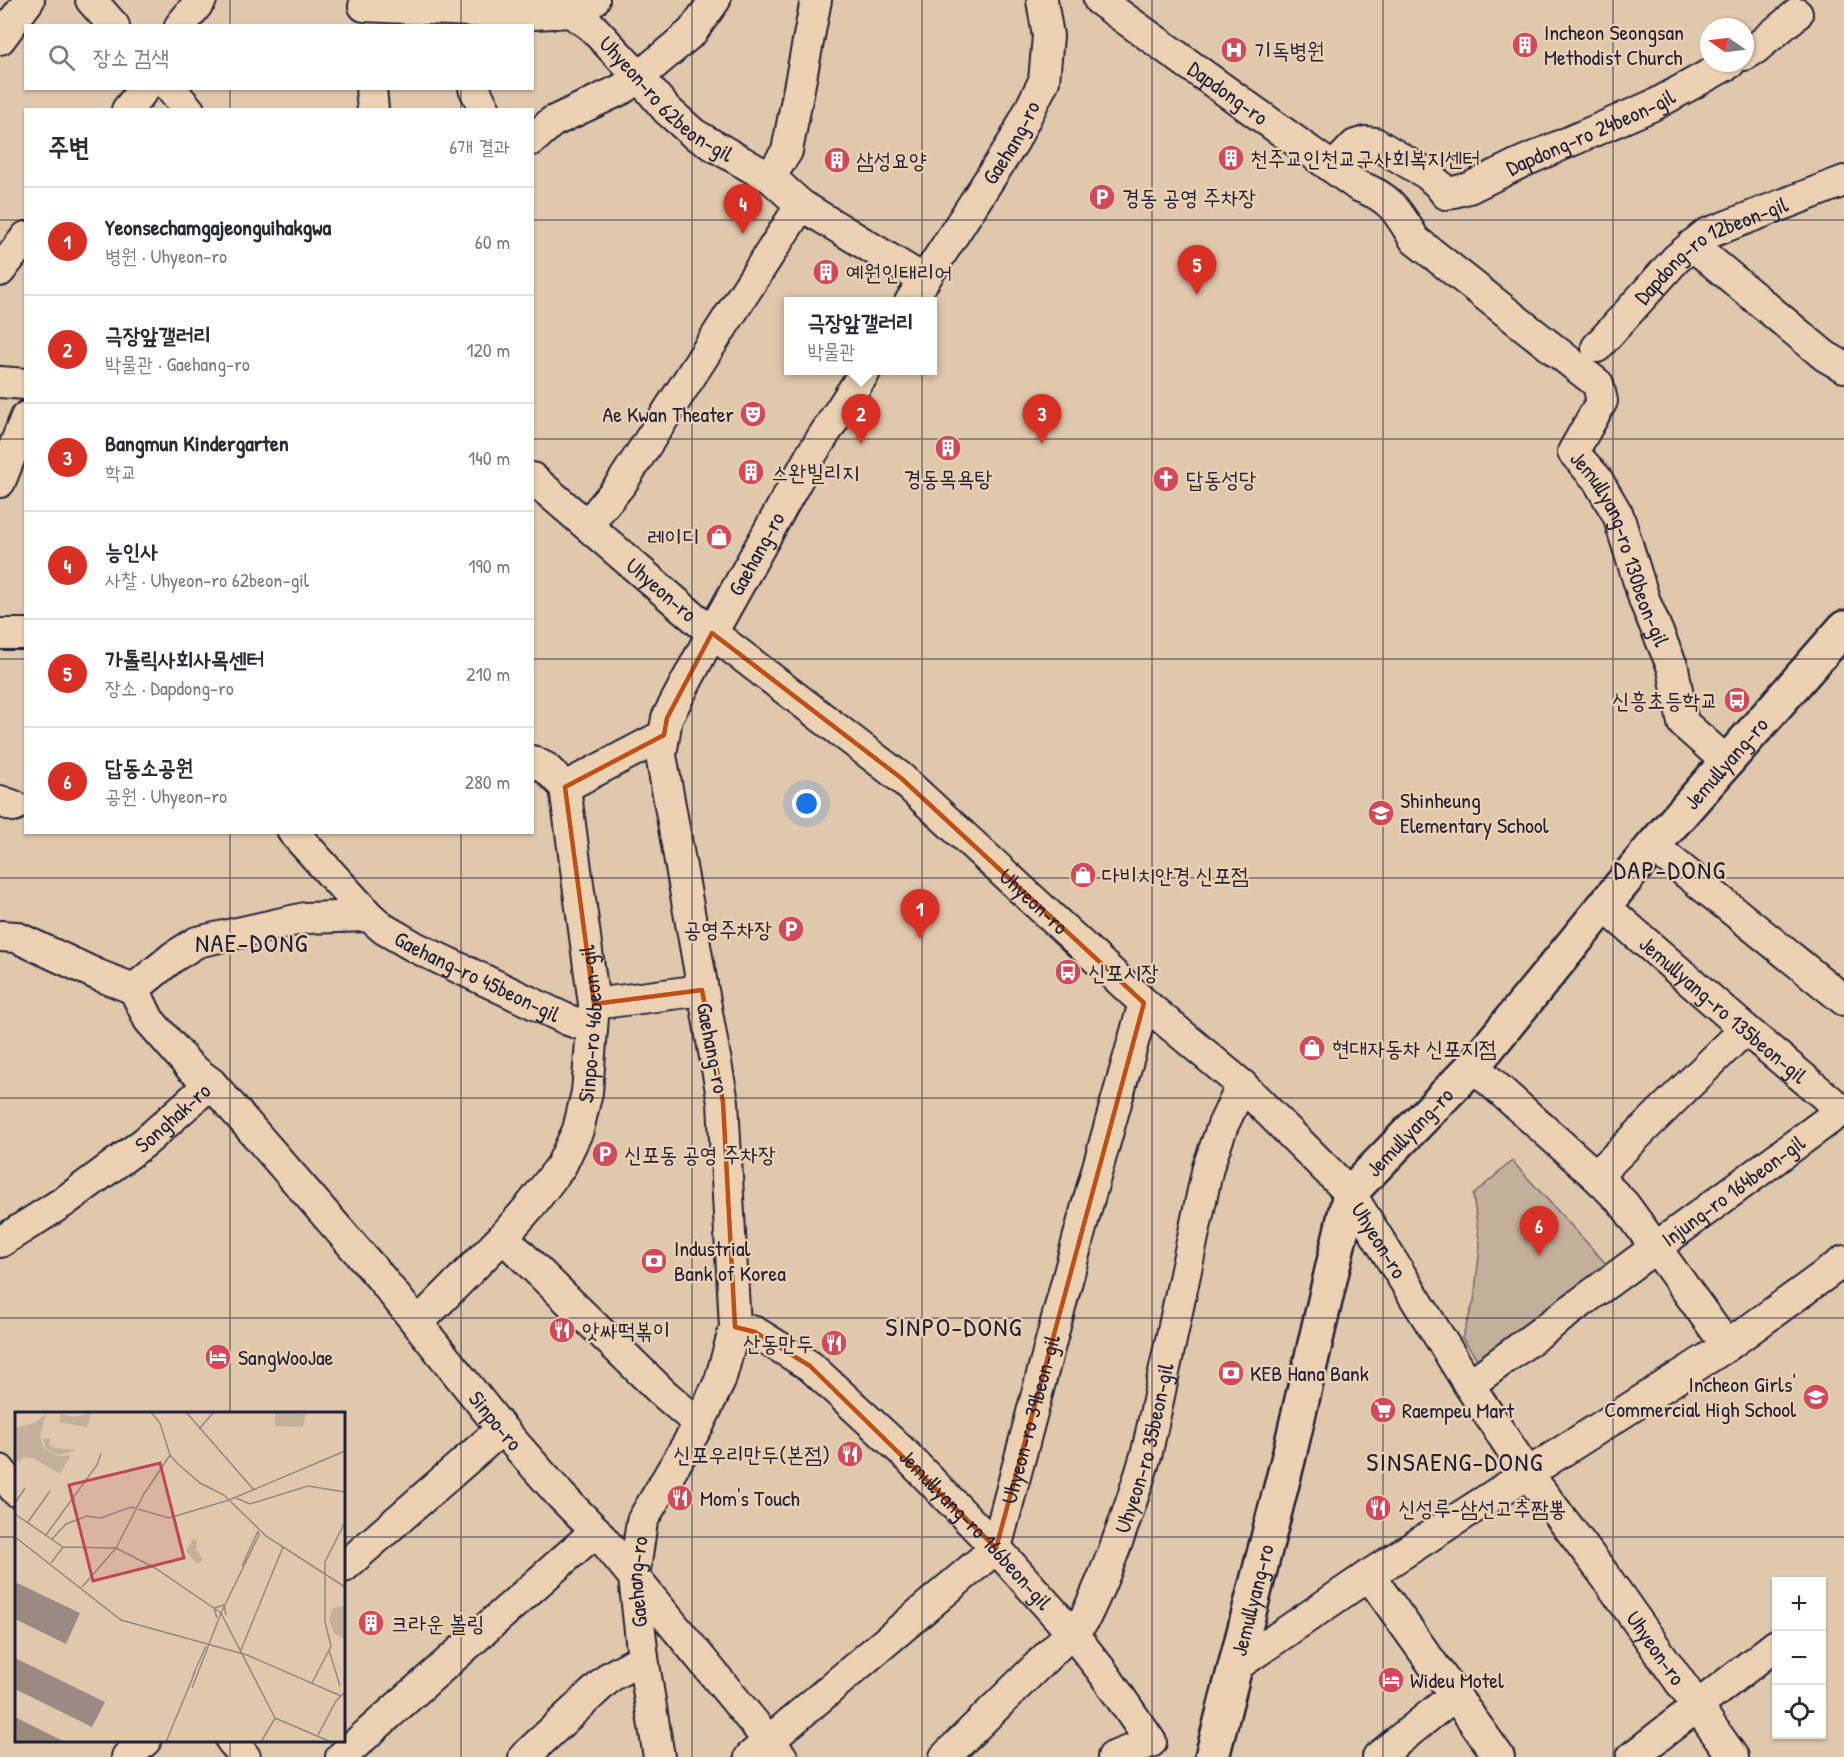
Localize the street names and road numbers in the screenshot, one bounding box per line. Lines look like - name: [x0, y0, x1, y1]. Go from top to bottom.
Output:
- street label: Uhyeon-ro 62beon-gil: [593, 29, 739, 169]
- street label: Dapdong-ro: [1182, 54, 1274, 132]
- street label: Dapdong-ro 24beon-gil: [1501, 81, 1680, 183]
- street label: Gaehang-ro: [975, 96, 1047, 190]
- street label: Dapdong-ro 12beon-gil: [1627, 189, 1792, 311]
- street label: Jemullyang-ro 130beon-gil: [1564, 444, 1677, 651]
- street label: Gaehang-ro: [721, 506, 792, 601]
- street label: Uhyeon-ro: [620, 551, 703, 629]
- street label: Jemullyang-ro: [1677, 710, 1775, 816]
- street label: Uhyeon-ro: [993, 861, 1075, 941]
- street label: Gaehang-ro 45beon-gil: [389, 923, 565, 1029]
- street label: Jemullyang-ro 135beon-gil: [1633, 929, 1814, 1090]
- street label: Sinpo-ro 46beon-gil: [570, 943, 609, 1106]
- street label: Gaehang-ro: [690, 1000, 737, 1096]
- street label: Songhak-ro: [129, 1076, 217, 1160]
- street label: Jemullyang-ro: [1359, 1080, 1460, 1183]
- street label: Injung-ro 164beon-gil: [1655, 1127, 1811, 1253]
- street label: Uhyeon-ro: [1344, 1196, 1414, 1284]
- street label: Uhyeon-ro 39beon-gil: [993, 1331, 1067, 1507]
- street label: Uhyeon-ro 35beon-gil: [1107, 1360, 1181, 1537]
- street label: Sinpo-ro: [462, 1384, 529, 1457]
- street label: Jemullyang-ro 166beon-gil: [893, 1442, 1059, 1616]
- street label: Gaehang-ro: [618, 1534, 655, 1629]
- street label: Jemullyang-ro: [1223, 1541, 1281, 1659]
- street label: Uhyeon-ro: [1619, 1605, 1693, 1691]

